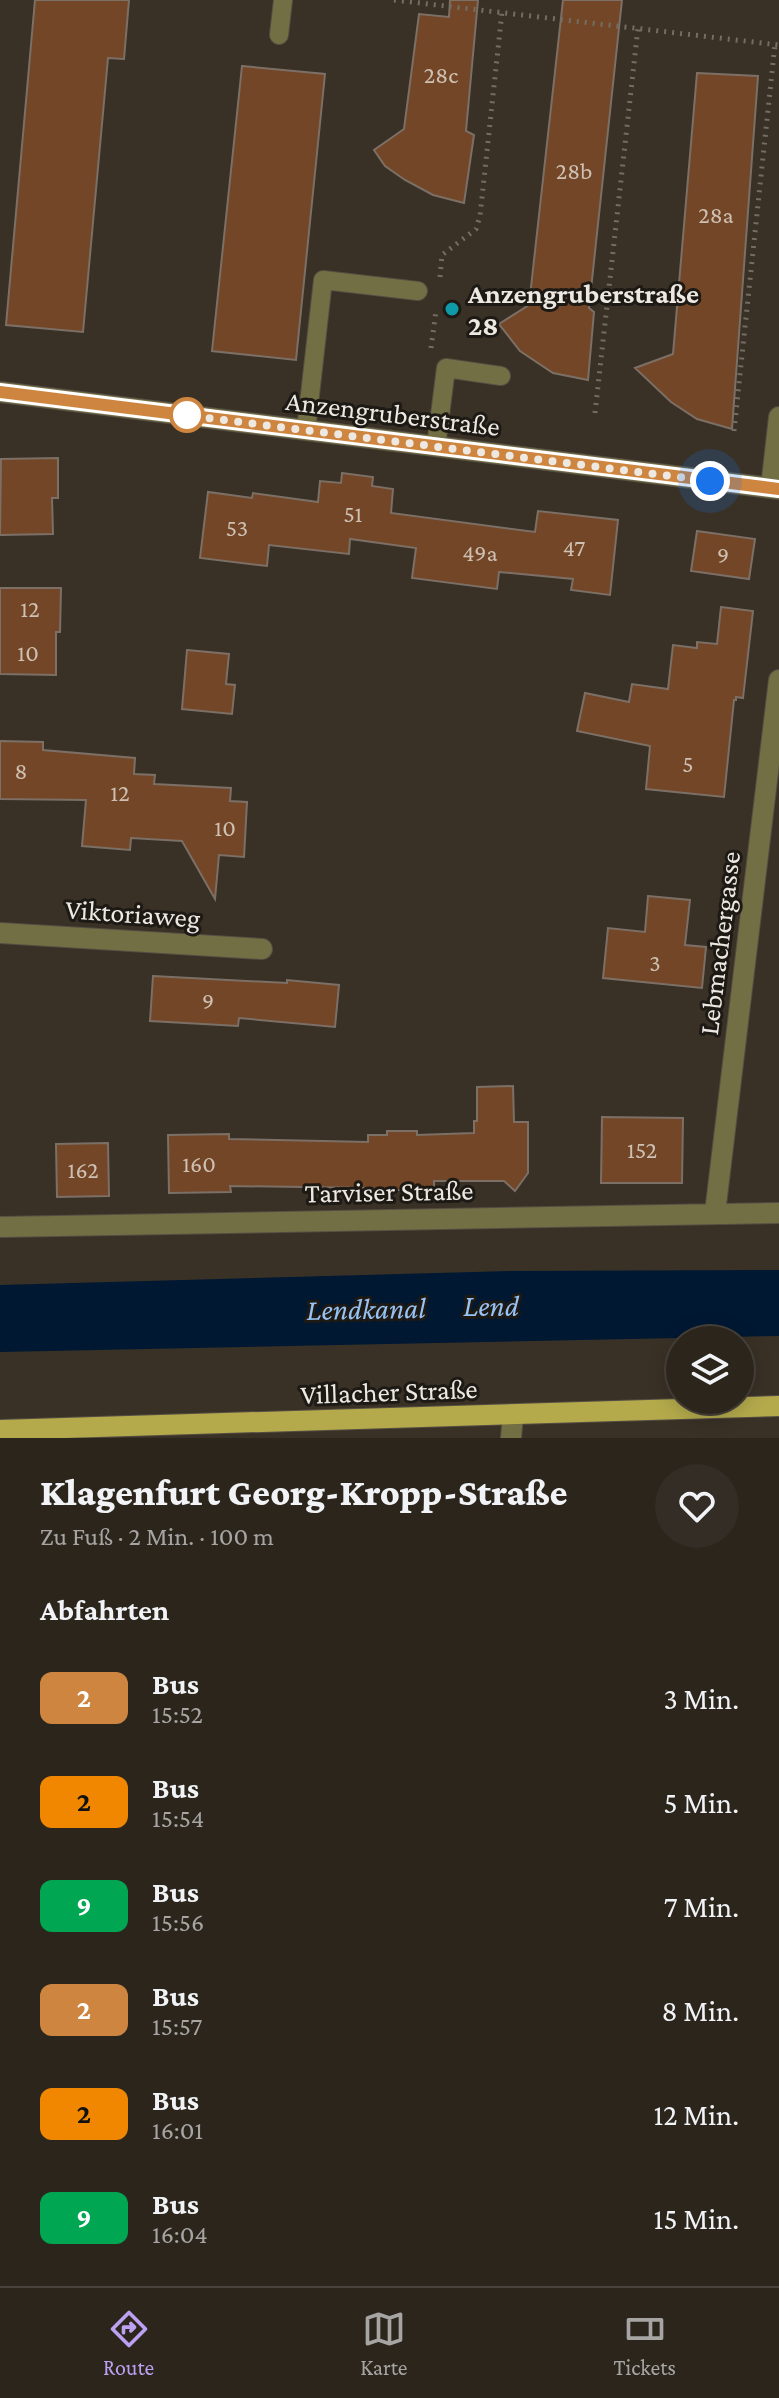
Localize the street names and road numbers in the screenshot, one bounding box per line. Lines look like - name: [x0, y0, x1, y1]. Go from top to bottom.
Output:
- street label: Anzengruberstraße: [284, 385, 502, 442]
- street label: Lebmachergasse: [693, 849, 746, 1037]
- street label: Viktoriaweg: [64, 893, 202, 934]
- street label: Tarviser Straße: [304, 1175, 474, 1208]
- street label: Villacher Straße: [300, 1373, 478, 1410]

